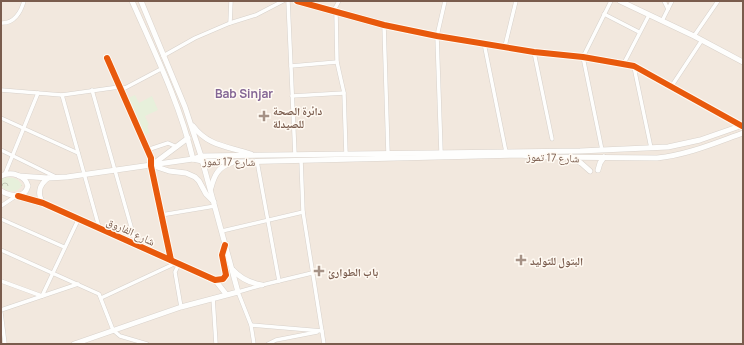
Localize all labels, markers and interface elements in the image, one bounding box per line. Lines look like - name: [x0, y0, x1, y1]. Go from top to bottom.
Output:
- district label: Bab Sinjar: [215, 85, 273, 102]
- place label: دائرة الصحة للصيدلة: [273, 103, 323, 131]
- marker: دائرة الصحة للصيدلة: [258, 110, 270, 122]
- street label: شارع 17 تموز: [525, 149, 580, 165]
- street label: شارع 17 تموز: [201, 153, 256, 169]
- street label: شارع الفاروق: [104, 213, 158, 249]
- place label: البتول للتوليد: [530, 253, 583, 269]
- marker: البتول للتوليد: [515, 254, 527, 266]
- place label: باب الطوارئ: [328, 264, 378, 280]
- marker: باب الطوارئ: [313, 265, 325, 277]

